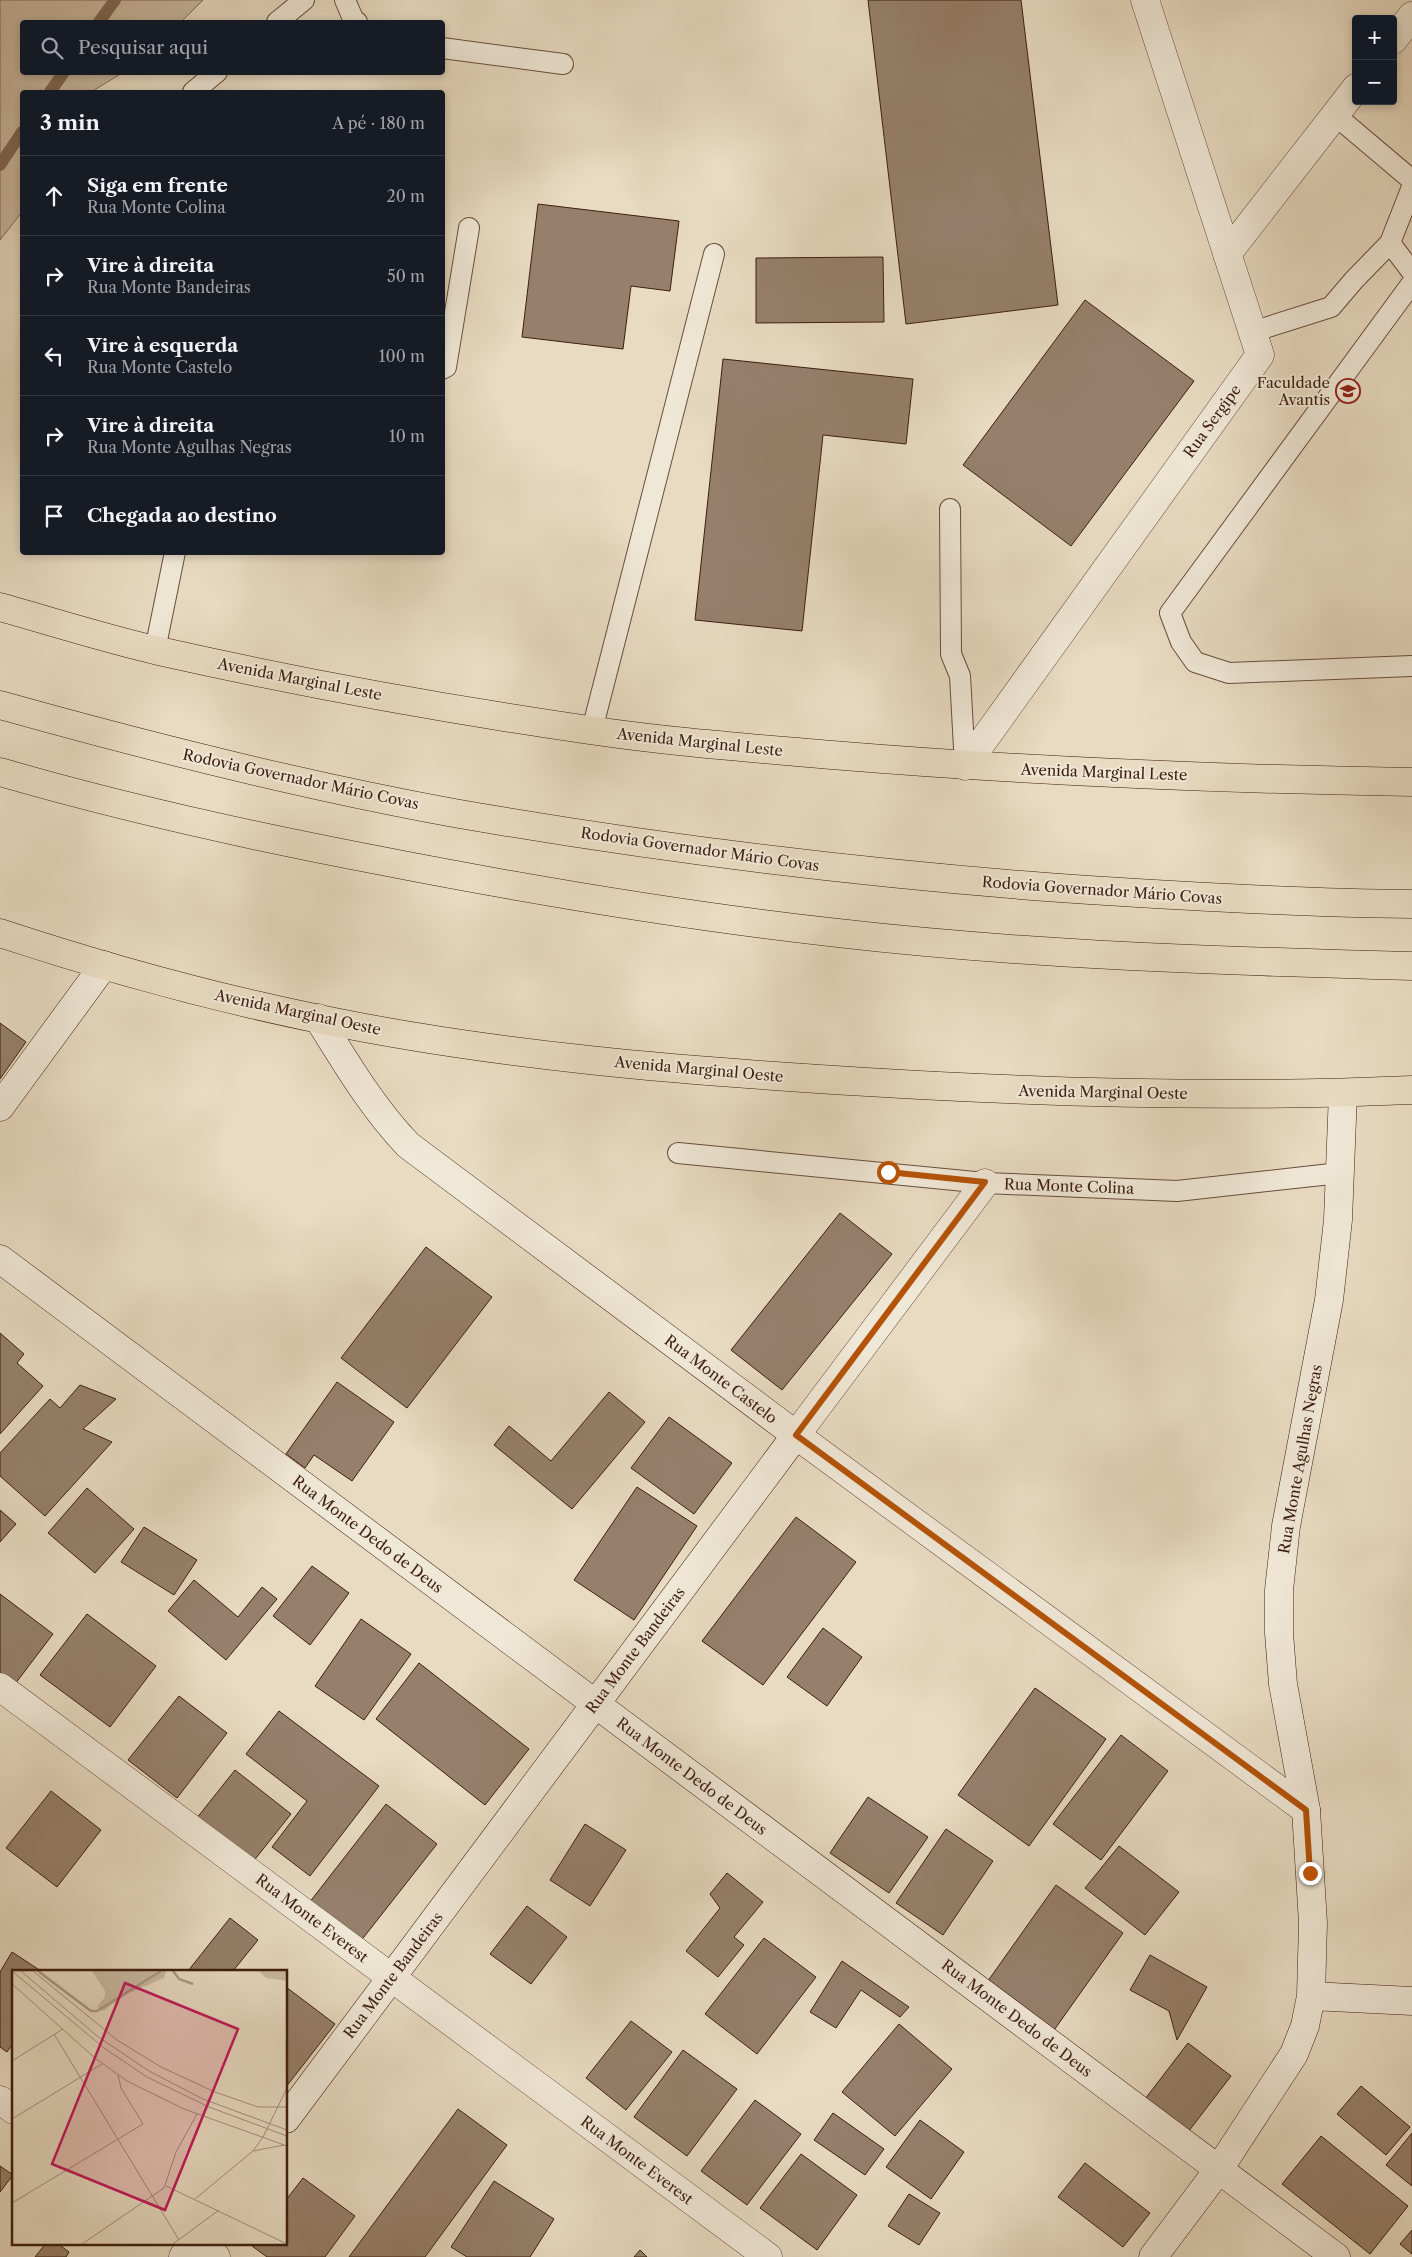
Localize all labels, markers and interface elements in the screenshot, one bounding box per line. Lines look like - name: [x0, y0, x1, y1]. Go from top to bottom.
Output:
- map controls: [1352, 15, 1397, 105]
- button: +: [1352, 15, 1397, 60]
- search box: [20, 20, 445, 75]
- icon: search: [38, 34, 66, 62]
- text: Pesquisar aqui: [78, 36, 208, 59]
- button: −: [1352, 60, 1397, 105]
- text: 3 min: [40, 110, 100, 135]
- text: A pé · 180 m: [332, 113, 425, 133]
- text: Siga em frente: [87, 174, 228, 197]
- icon: ahead: [40, 182, 68, 210]
- text: 20 m: [386, 186, 425, 206]
- text: Rua Monte Colina: [87, 197, 226, 217]
- text: Vire à direita: [87, 254, 214, 277]
- icon: right: [40, 262, 68, 290]
- text: 50 m: [387, 266, 425, 286]
- text: Rua Monte Bandeiras: [87, 277, 251, 297]
- text: Vire à esquerda: [87, 334, 238, 357]
- icon: left: [40, 342, 68, 370]
- text: 100 m: [379, 346, 425, 366]
- text: Rua Monte Castelo: [87, 357, 232, 377]
- place label: Faculdade Avantis: [1257, 373, 1330, 409]
- school or university icon: Faculdade Avantis: [1335, 378, 1361, 404]
- street label: Rua Sergipe: [1179, 381, 1245, 461]
- text: Vire à direita: [87, 414, 214, 437]
- icon: right: [40, 422, 68, 450]
- text: 10 m: [389, 426, 425, 446]
- text: Rua Monte Agulhas Negras: [87, 437, 292, 457]
- icon: arrive: [40, 502, 68, 530]
- text: Chegada ao destino: [87, 504, 277, 527]
- street label: Avenida Marginal Leste: [215, 654, 384, 704]
- street label: Avenida Marginal Leste: [615, 724, 784, 760]
- street label: Rodovia Governador Mário Covas: [181, 745, 421, 813]
- street label: Avenida Marginal Leste: [1019, 760, 1188, 784]
- street label: Rodovia Governador Mário Covas: [579, 823, 821, 875]
- street label: Rodovia Governador Mário Covas: [981, 872, 1223, 908]
- street label: Avenida Marginal Oeste: [212, 985, 383, 1039]
- street label: Avenida Marginal Oeste: [613, 1052, 784, 1086]
- street label: Avenida Marginal Oeste: [1017, 1081, 1188, 1103]
- route start: [877, 1161, 900, 1184]
- street label: Rua Monte Colina: [1004, 1174, 1134, 1198]
- street label: Rua Monte Castelo: [661, 1330, 781, 1428]
- street label: Rua Monte Agulhas Negras: [1274, 1363, 1326, 1555]
- street label: Rua Monte Dedo de Deus: [289, 1471, 447, 1597]
- street label: Rua Monte Bandeiras: [581, 1583, 689, 1717]
- street label: Rua Monte Dedo de Deus: [613, 1713, 771, 1839]
- route end: [1299, 1862, 1322, 1885]
- street label: Rua Monte Everest: [252, 1870, 372, 1967]
- street label: Rua Monte Bandeiras: [339, 1908, 447, 2042]
- street label: Rua Monte Dedo de Deus: [938, 1955, 1096, 2081]
- inset map: [12, 1970, 288, 2244]
- street label: Rua Monte Everest: [577, 2112, 697, 2209]

